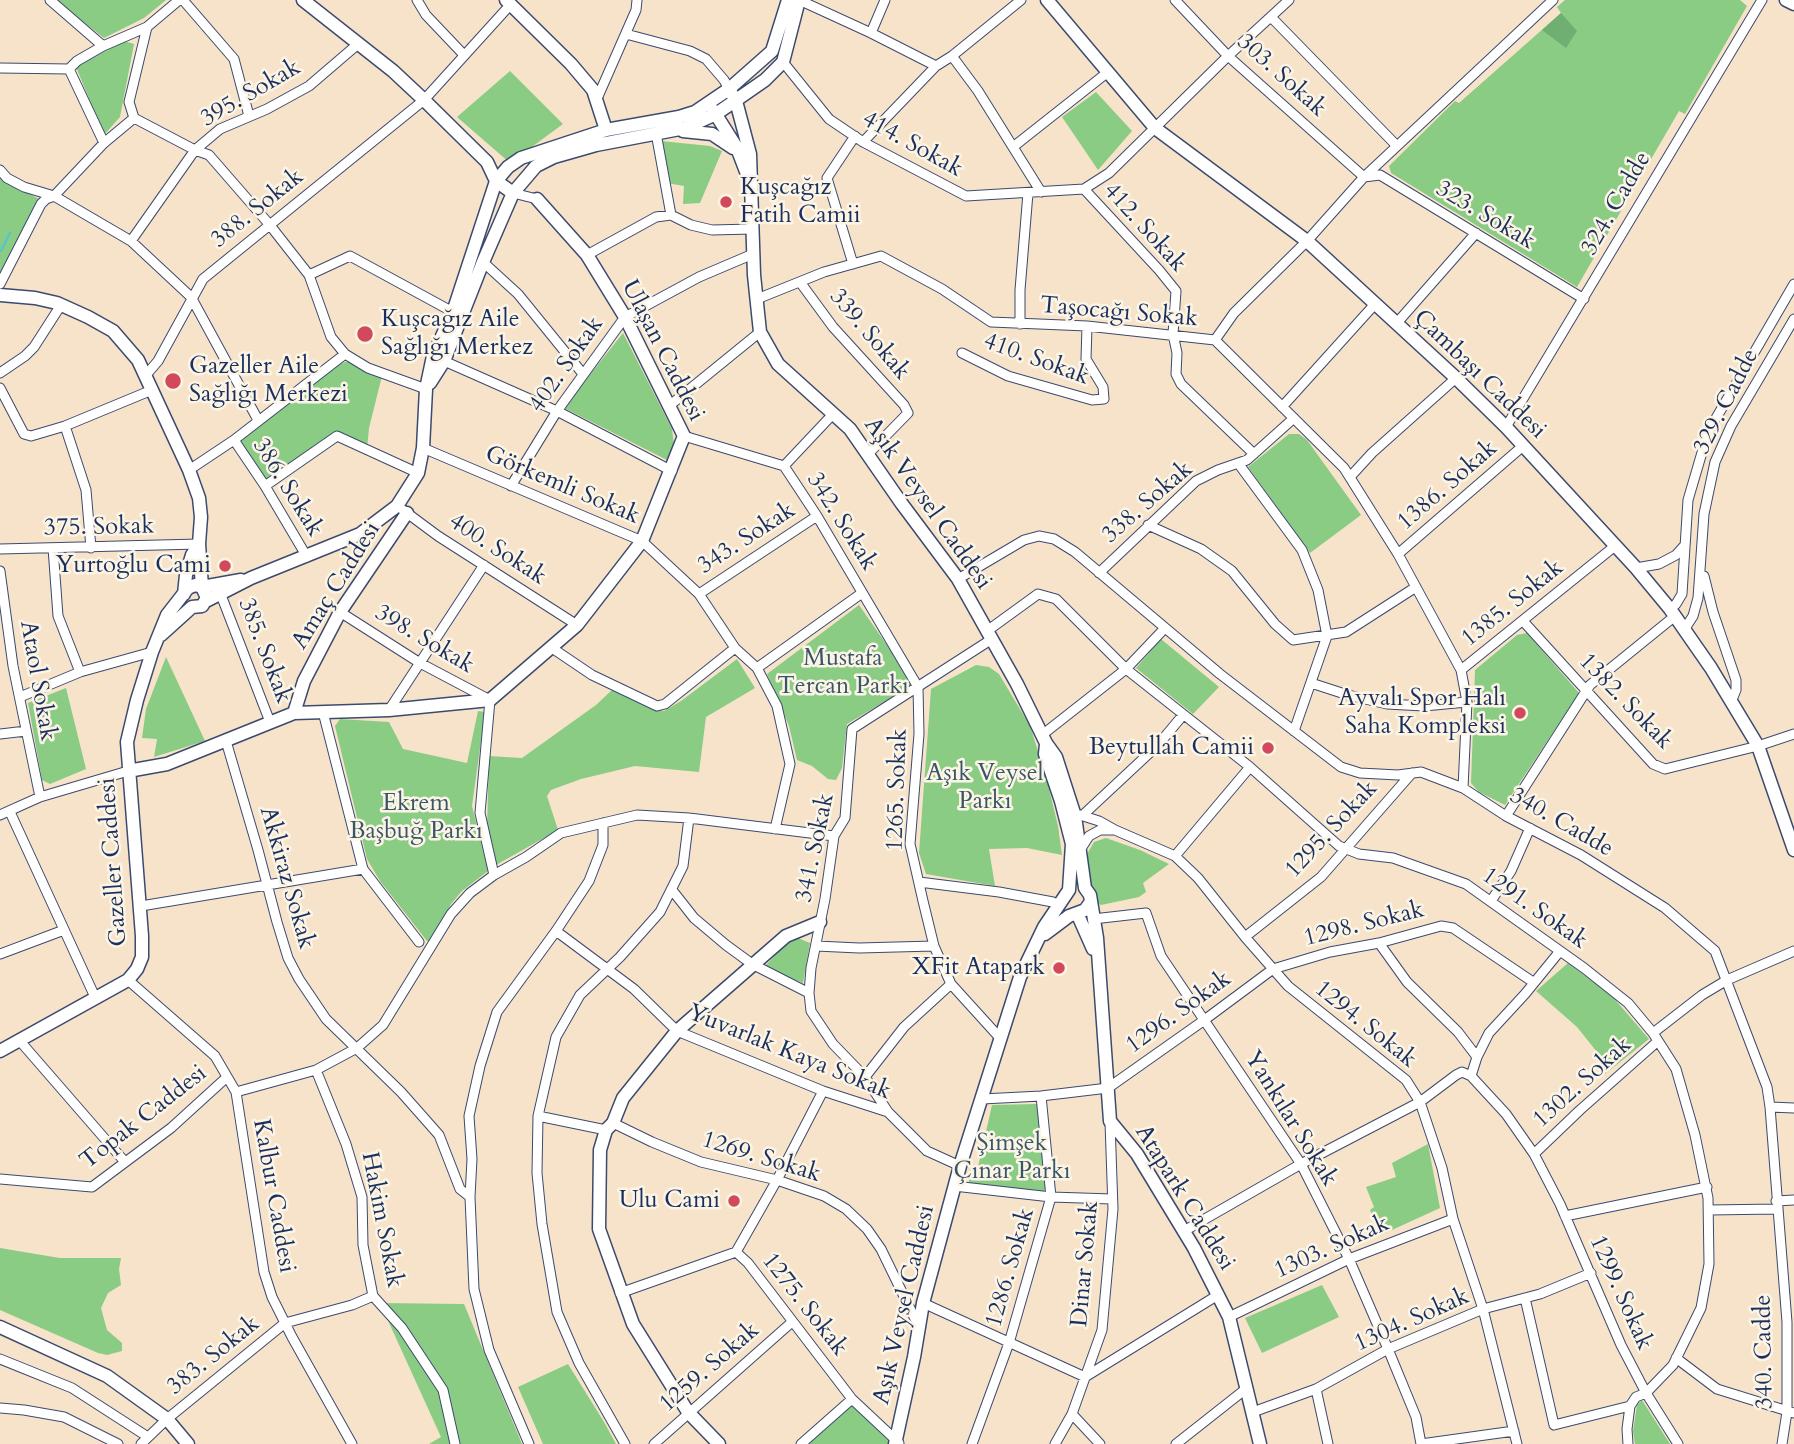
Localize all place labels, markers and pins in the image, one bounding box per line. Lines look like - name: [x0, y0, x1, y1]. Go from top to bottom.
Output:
- place label: Kuşcağız Fatih Camii: [740, 174, 861, 230]
- marker: Kuşcağız Fatih Camii: [718, 194, 734, 210]
- place label: Kuşcağız Aile Sağlığı Merkez: [381, 306, 533, 362]
- marker: Kuşcağız Aile Sağlığı Merkez: [355, 324, 375, 344]
- place label: Gazeller Aile Sağlığı Merkezi: [189, 353, 348, 409]
- marker: Gazeller Aile Sağlığı Merkezi: [163, 371, 183, 391]
- place label: Yurtoğlu Cami: [56, 552, 211, 580]
- marker: Yurtoğlu Cami: [217, 558, 233, 574]
- place label: Ayvalı Spor Halı Saha Kompleksi: [1338, 685, 1506, 741]
- marker: Ayvalı Spor Halı Saha Kompleksi: [1512, 705, 1528, 721]
- place label: Beytullah Camii: [1089, 734, 1254, 762]
- marker: Beytullah Camii: [1260, 740, 1276, 756]
- place label: XFit Atapark: [912, 954, 1045, 982]
- marker: XFit Atapark: [1051, 960, 1067, 976]
- place label: Ulu Cami: [619, 1187, 720, 1215]
- marker: Ulu Cami: [726, 1193, 742, 1209]

